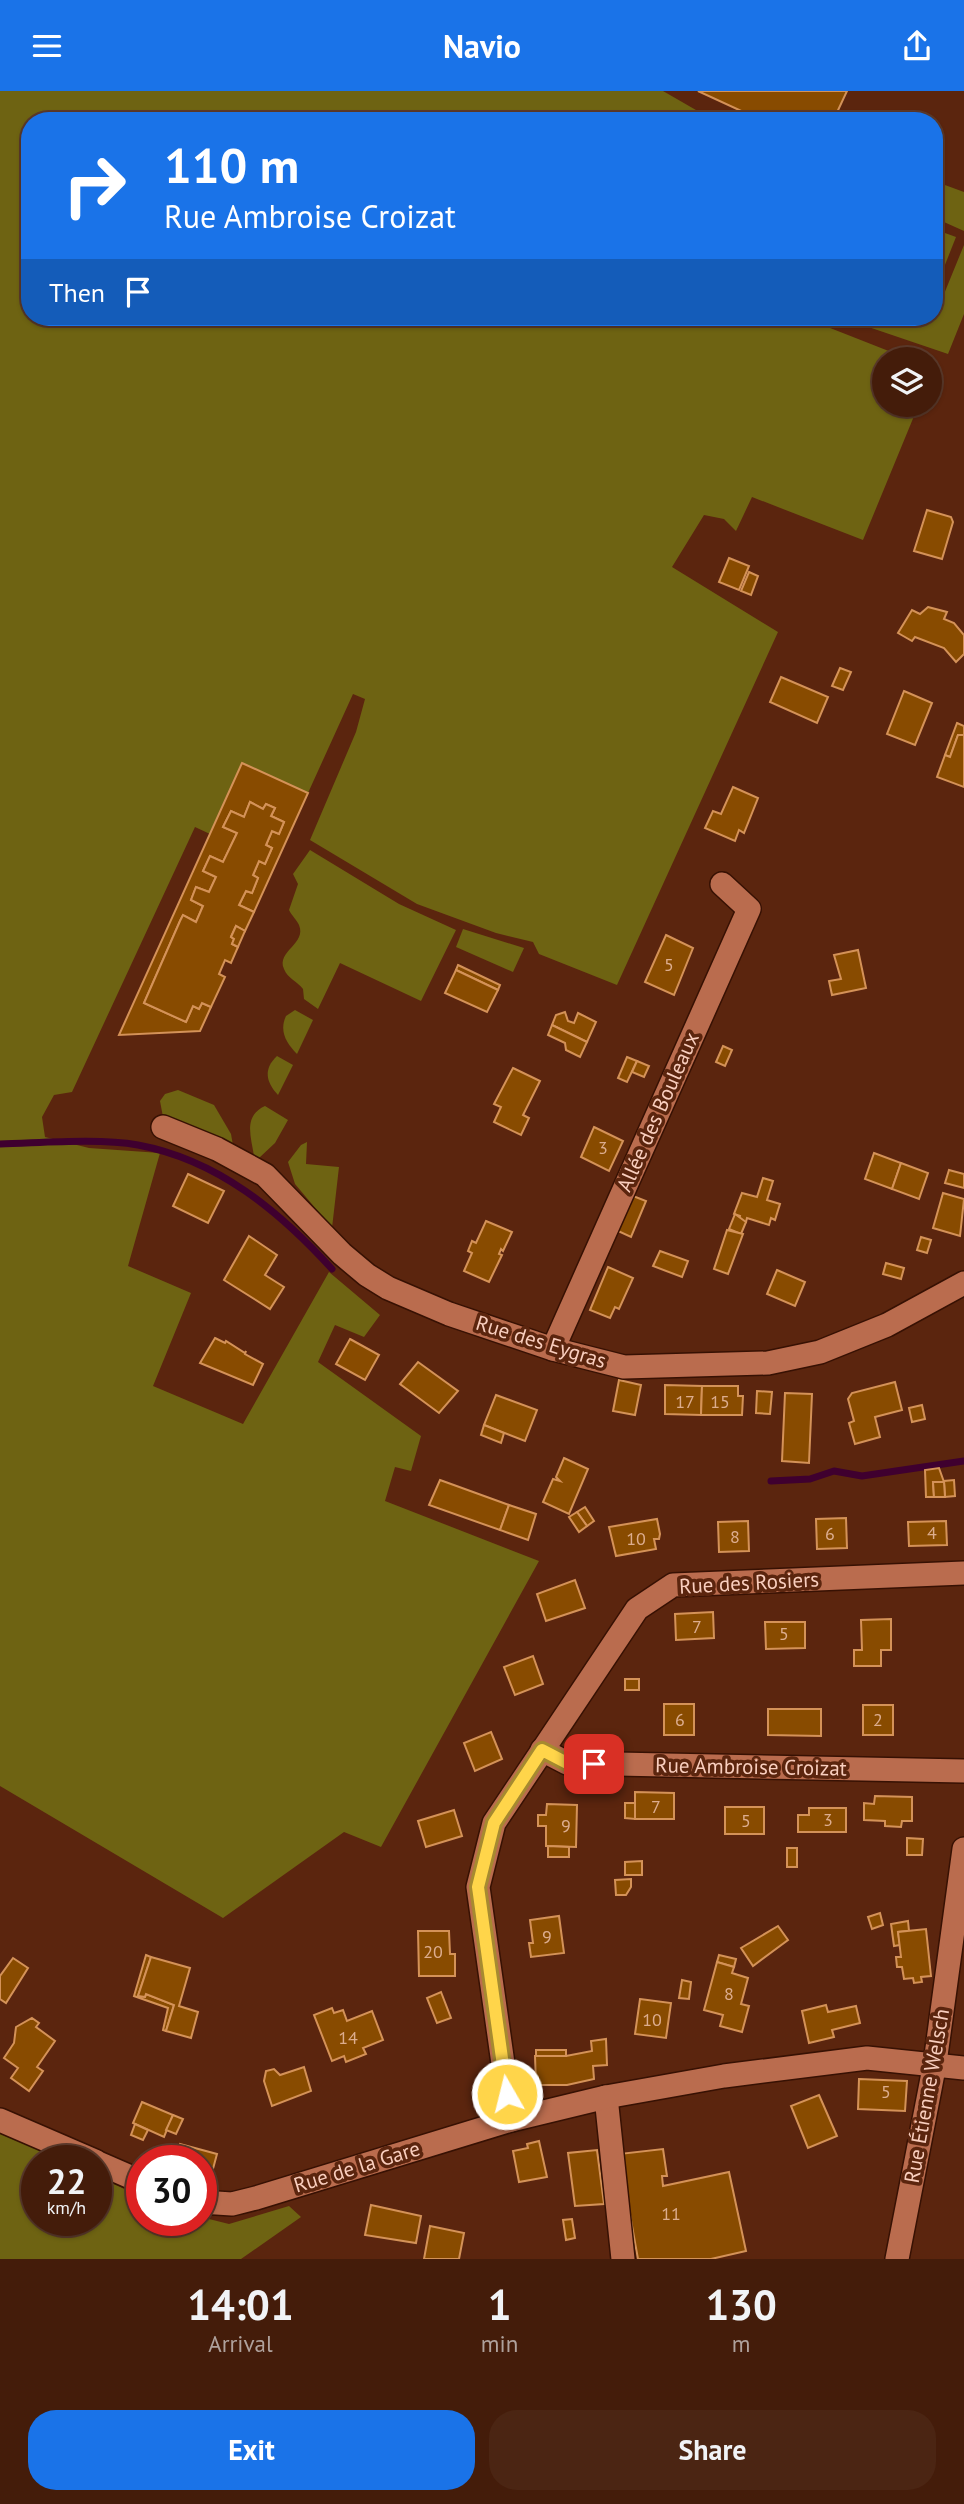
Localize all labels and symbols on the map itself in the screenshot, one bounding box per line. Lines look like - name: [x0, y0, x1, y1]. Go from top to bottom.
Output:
- house number: 5: [664, 953, 674, 976]
- street label: Allée des Bouleaux: [610, 1028, 705, 1196]
- house number: 3: [598, 1136, 608, 1159]
- street label: Rue des Eygras: [473, 1309, 610, 1374]
- house number: 17: [675, 1390, 695, 1413]
- house number: 15: [710, 1390, 730, 1413]
- house number: 4: [927, 1521, 937, 1544]
- house number: 6: [825, 1522, 835, 1545]
- house number: 8: [730, 1525, 740, 1548]
- house number: 10: [626, 1527, 646, 1550]
- street label: Rue des Rosiers: [678, 1565, 820, 1600]
- house number: 7: [692, 1615, 702, 1638]
- house number: 5: [779, 1622, 789, 1645]
- house number: 6: [675, 1708, 685, 1731]
- house number: 2: [873, 1708, 883, 1731]
- pin: [564, 1734, 624, 1794]
- street label: Rue Ambroise Croizat: [655, 1751, 847, 1782]
- house number: 7: [651, 1795, 661, 1818]
- house number: 3: [823, 1808, 833, 1831]
- house number: 5: [741, 1809, 751, 1832]
- house number: 9: [561, 1814, 571, 1837]
- house number: 9: [542, 1925, 552, 1948]
- house number: 20: [423, 1940, 443, 1963]
- house number: 8: [724, 1982, 734, 2005]
- street label: Rue Étienne Welsch: [898, 2007, 955, 2185]
- house number: 10: [642, 2008, 662, 2031]
- house number: 14: [338, 2026, 358, 2049]
- position arrow: [470, 2057, 544, 2131]
- house number: 5: [881, 2080, 891, 2103]
- street label: Rue de la Gare: [290, 2135, 423, 2199]
- speed limit sign: 30: [126, 2145, 217, 2236]
- house number: 11: [661, 2202, 681, 2225]

